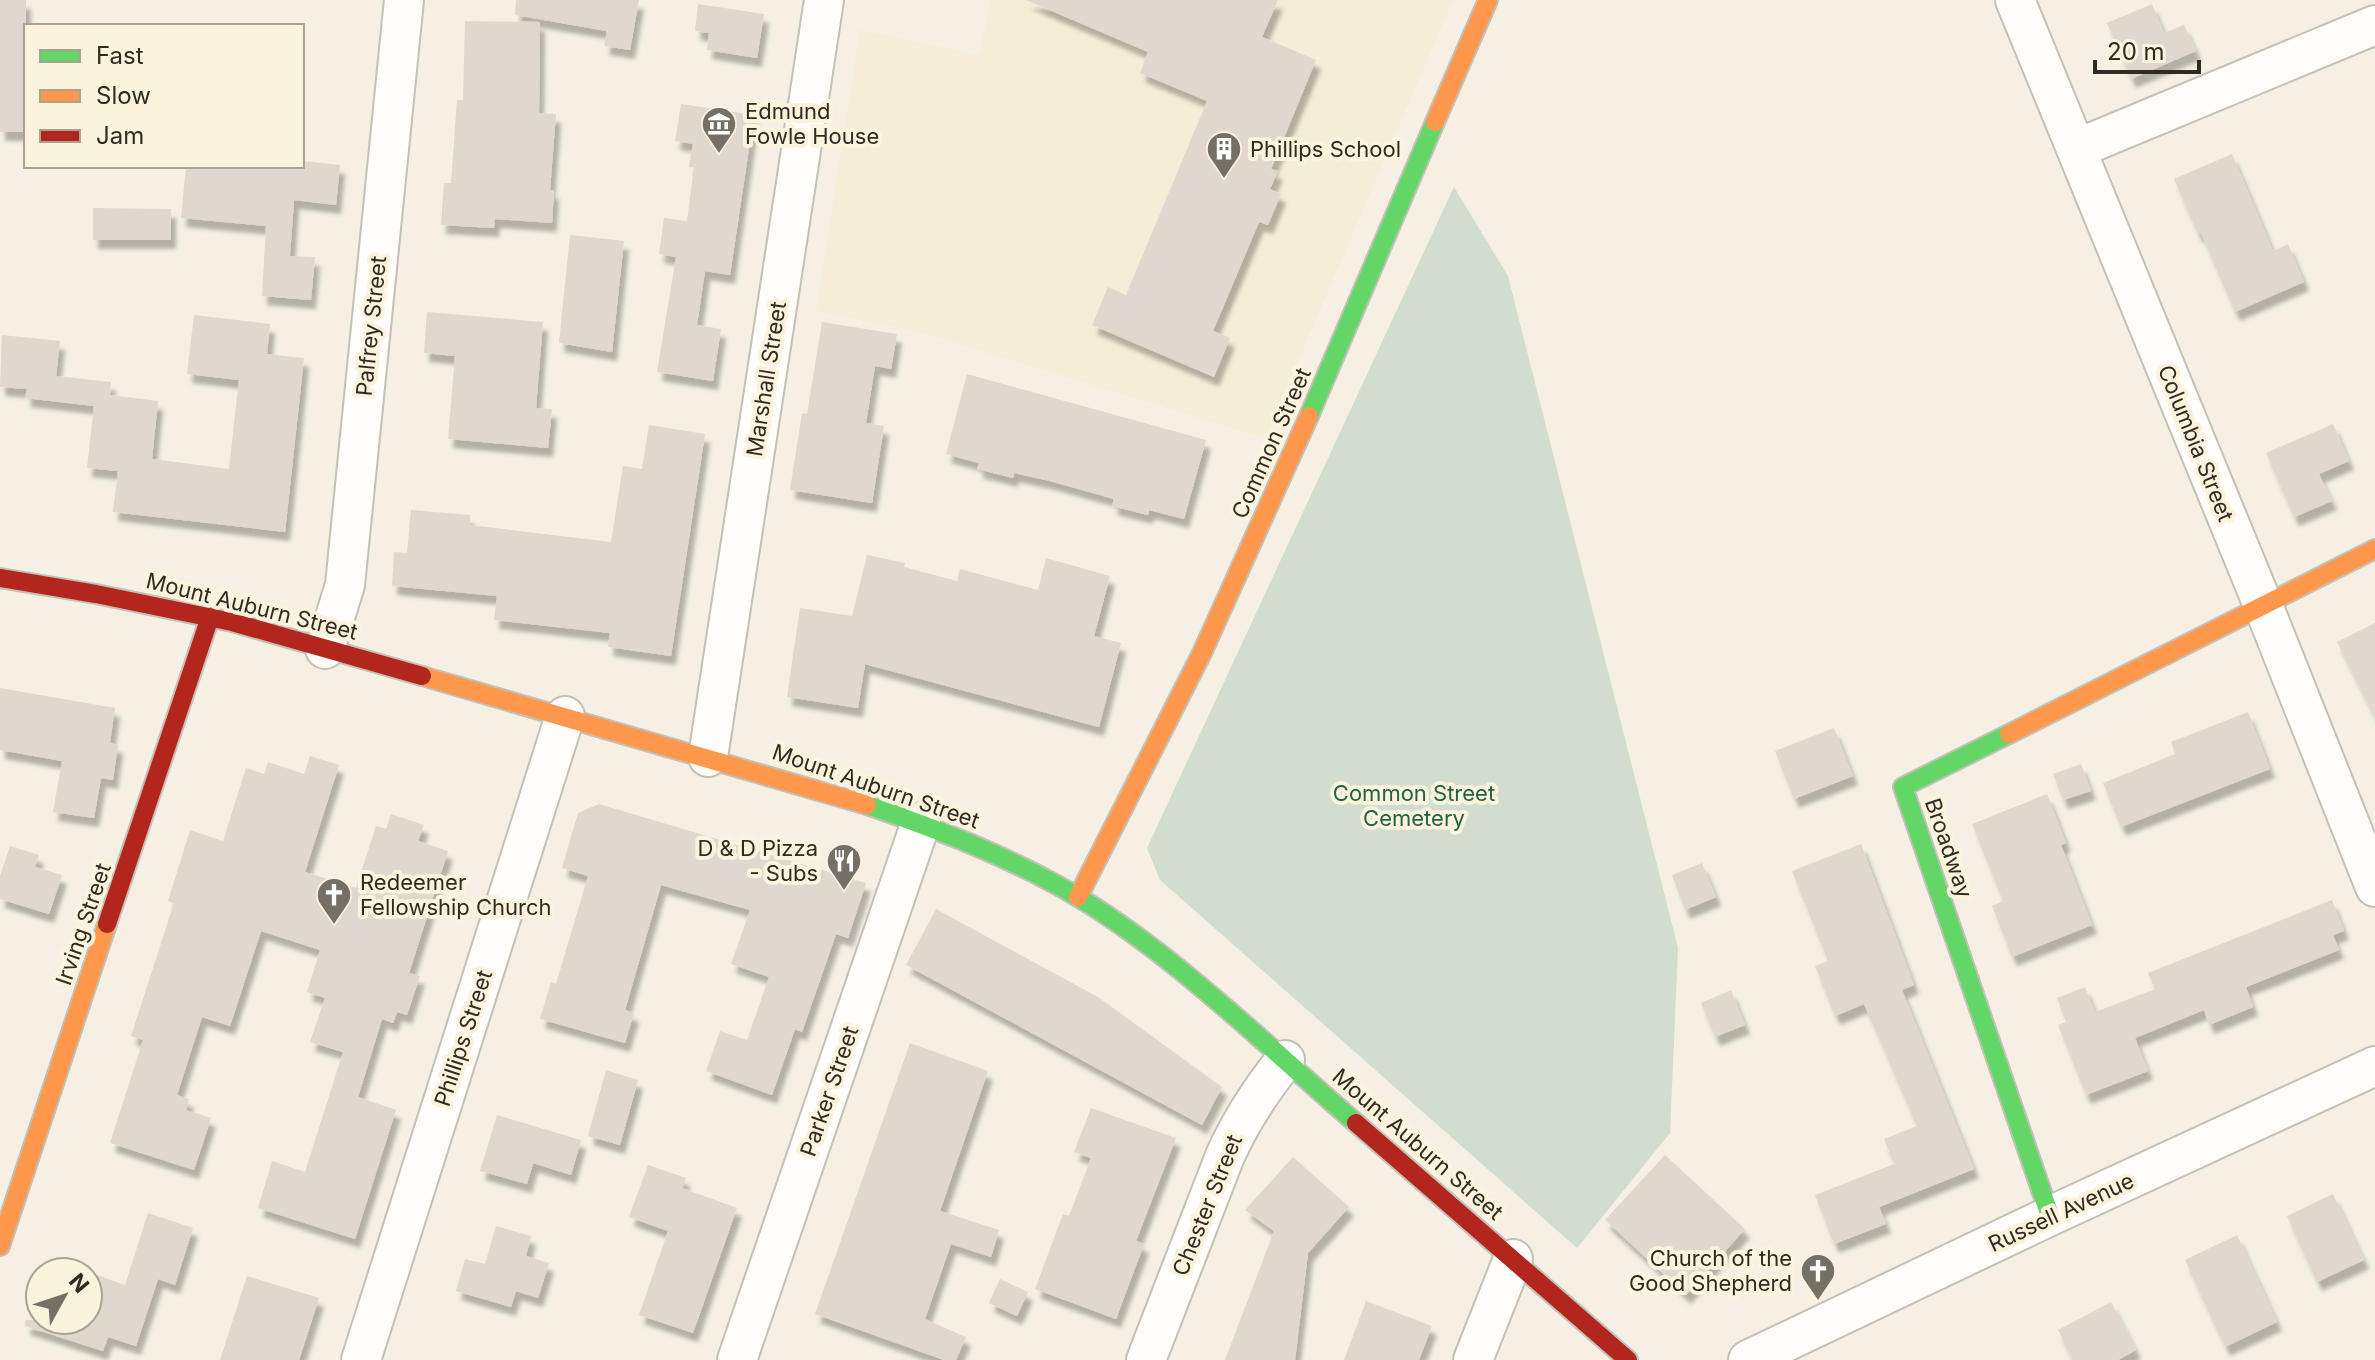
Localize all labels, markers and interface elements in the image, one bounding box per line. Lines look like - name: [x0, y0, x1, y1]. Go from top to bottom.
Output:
- legend: [24, 24, 304, 168]
- scale bar: [2095, 24, 2199, 74]
- text: 20 m: [2107, 37, 2165, 66]
- text: Fast: [96, 41, 144, 70]
- text: Slow: [96, 81, 151, 110]
- place label: Edmund Fowle House: [745, 98, 879, 149]
- museum icon: Edmund Fowle House: [700, 105, 738, 155]
- text: Jam: [96, 121, 144, 150]
- building icon: Phillips School: [1205, 130, 1243, 180]
- place label: Phillips School: [1250, 136, 1401, 162]
- street label: Palfrey Street: [351, 255, 391, 397]
- street label: Marshall Street: [741, 300, 791, 458]
- street label: Columbia Street: [2153, 361, 2239, 525]
- street label: Common Street: [1226, 364, 1316, 522]
- street label: Mount Auburn Street: [144, 567, 360, 645]
- street label: Mount Auburn Street: [769, 738, 983, 834]
- park label: Common Street Cemetery: [1333, 780, 1495, 831]
- street label: Broadway: [1920, 795, 1978, 901]
- place label: D & D Pizza - Subs: [697, 835, 818, 886]
- restaurant icon: D & D Pizza - Subs: [825, 842, 863, 892]
- street label: Irving Street: [50, 860, 116, 988]
- place label: Redeemer Fellowship Church: [360, 869, 552, 920]
- church icon: Redeemer Fellowship Church: [315, 876, 353, 926]
- street label: Phillips Street: [429, 967, 497, 1109]
- street label: Parker Street: [795, 1022, 863, 1160]
- street label: Mount Auburn Street: [1328, 1063, 1508, 1225]
- street label: Chester Street: [1167, 1131, 1247, 1279]
- street label: Russell Avenue: [1984, 1167, 2138, 1257]
- place label: Church of the Good Shepherd: [1629, 1245, 1792, 1296]
- church icon: Church of the Good Shepherd: [1799, 1252, 1837, 1302]
- north arrow: [24, 1256, 104, 1336]
- text: N: [64, 1268, 95, 1298]

